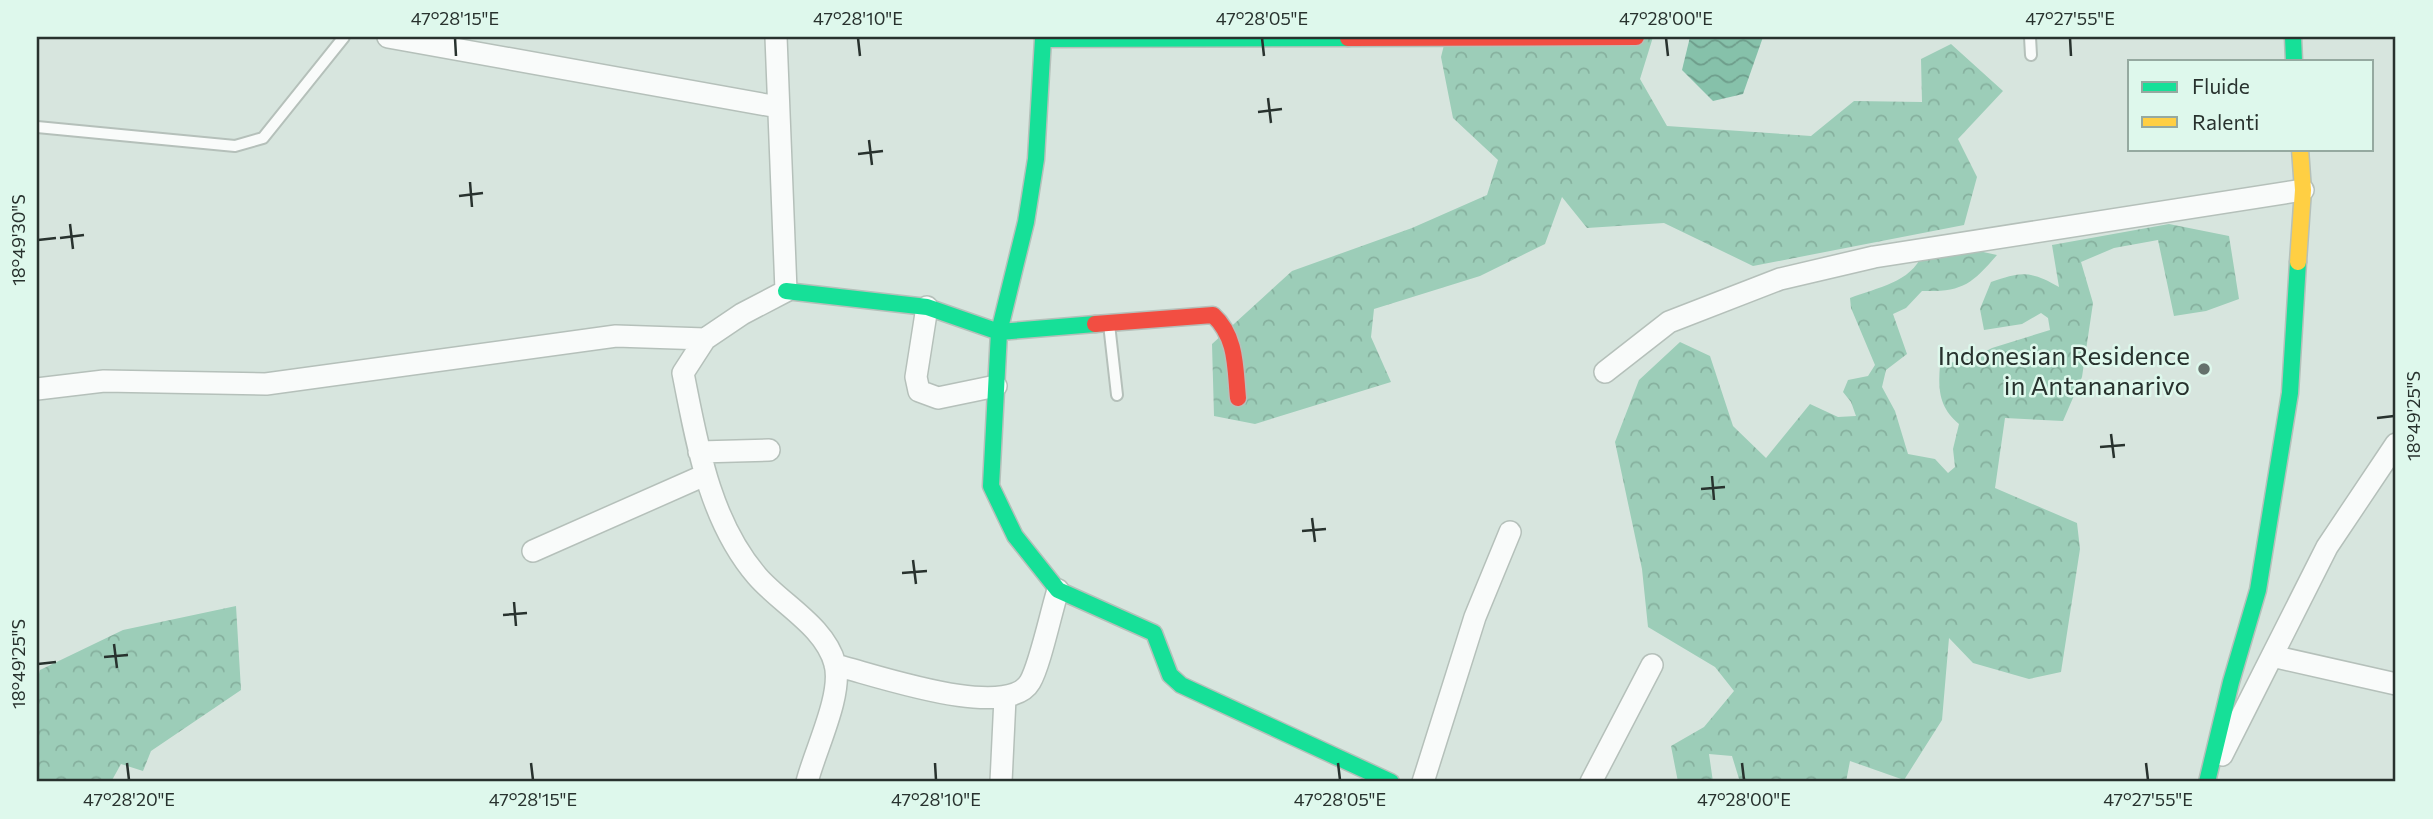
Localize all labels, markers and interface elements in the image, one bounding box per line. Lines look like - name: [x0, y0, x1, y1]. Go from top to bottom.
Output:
- text: 47°28'15"E: [411, 7, 499, 29]
- text: 47°28'10"E: [813, 7, 903, 29]
- text: 47°28'05"E: [1216, 7, 1308, 29]
- text: 47°28'00"E: [1619, 7, 1713, 29]
- text: 47°27'55"E: [2025, 7, 2115, 29]
- legend: [2128, 60, 2374, 150]
- text: Fluide: [2192, 73, 2250, 98]
- text: Ralenti: [2192, 109, 2259, 134]
- text: 18°49'30"S: [7, 194, 29, 286]
- place label: Indonesian Residence in Antananarivo: [1938, 339, 2190, 400]
- marker: Indonesian Residence in Antananarivo: [2196, 361, 2212, 377]
- text: 18°49'25"S: [2402, 371, 2424, 461]
- text: 18°49'25"S: [7, 619, 29, 709]
- text: 47°28'20"E: [83, 788, 175, 810]
- text: 47°28'15"E: [489, 788, 577, 810]
- text: 47°28'10"E: [891, 788, 981, 810]
- text: 47°28'05"E: [1294, 788, 1386, 810]
- text: 47°28'00"E: [1697, 788, 1791, 810]
- text: 47°27'55"E: [2103, 788, 2193, 810]

